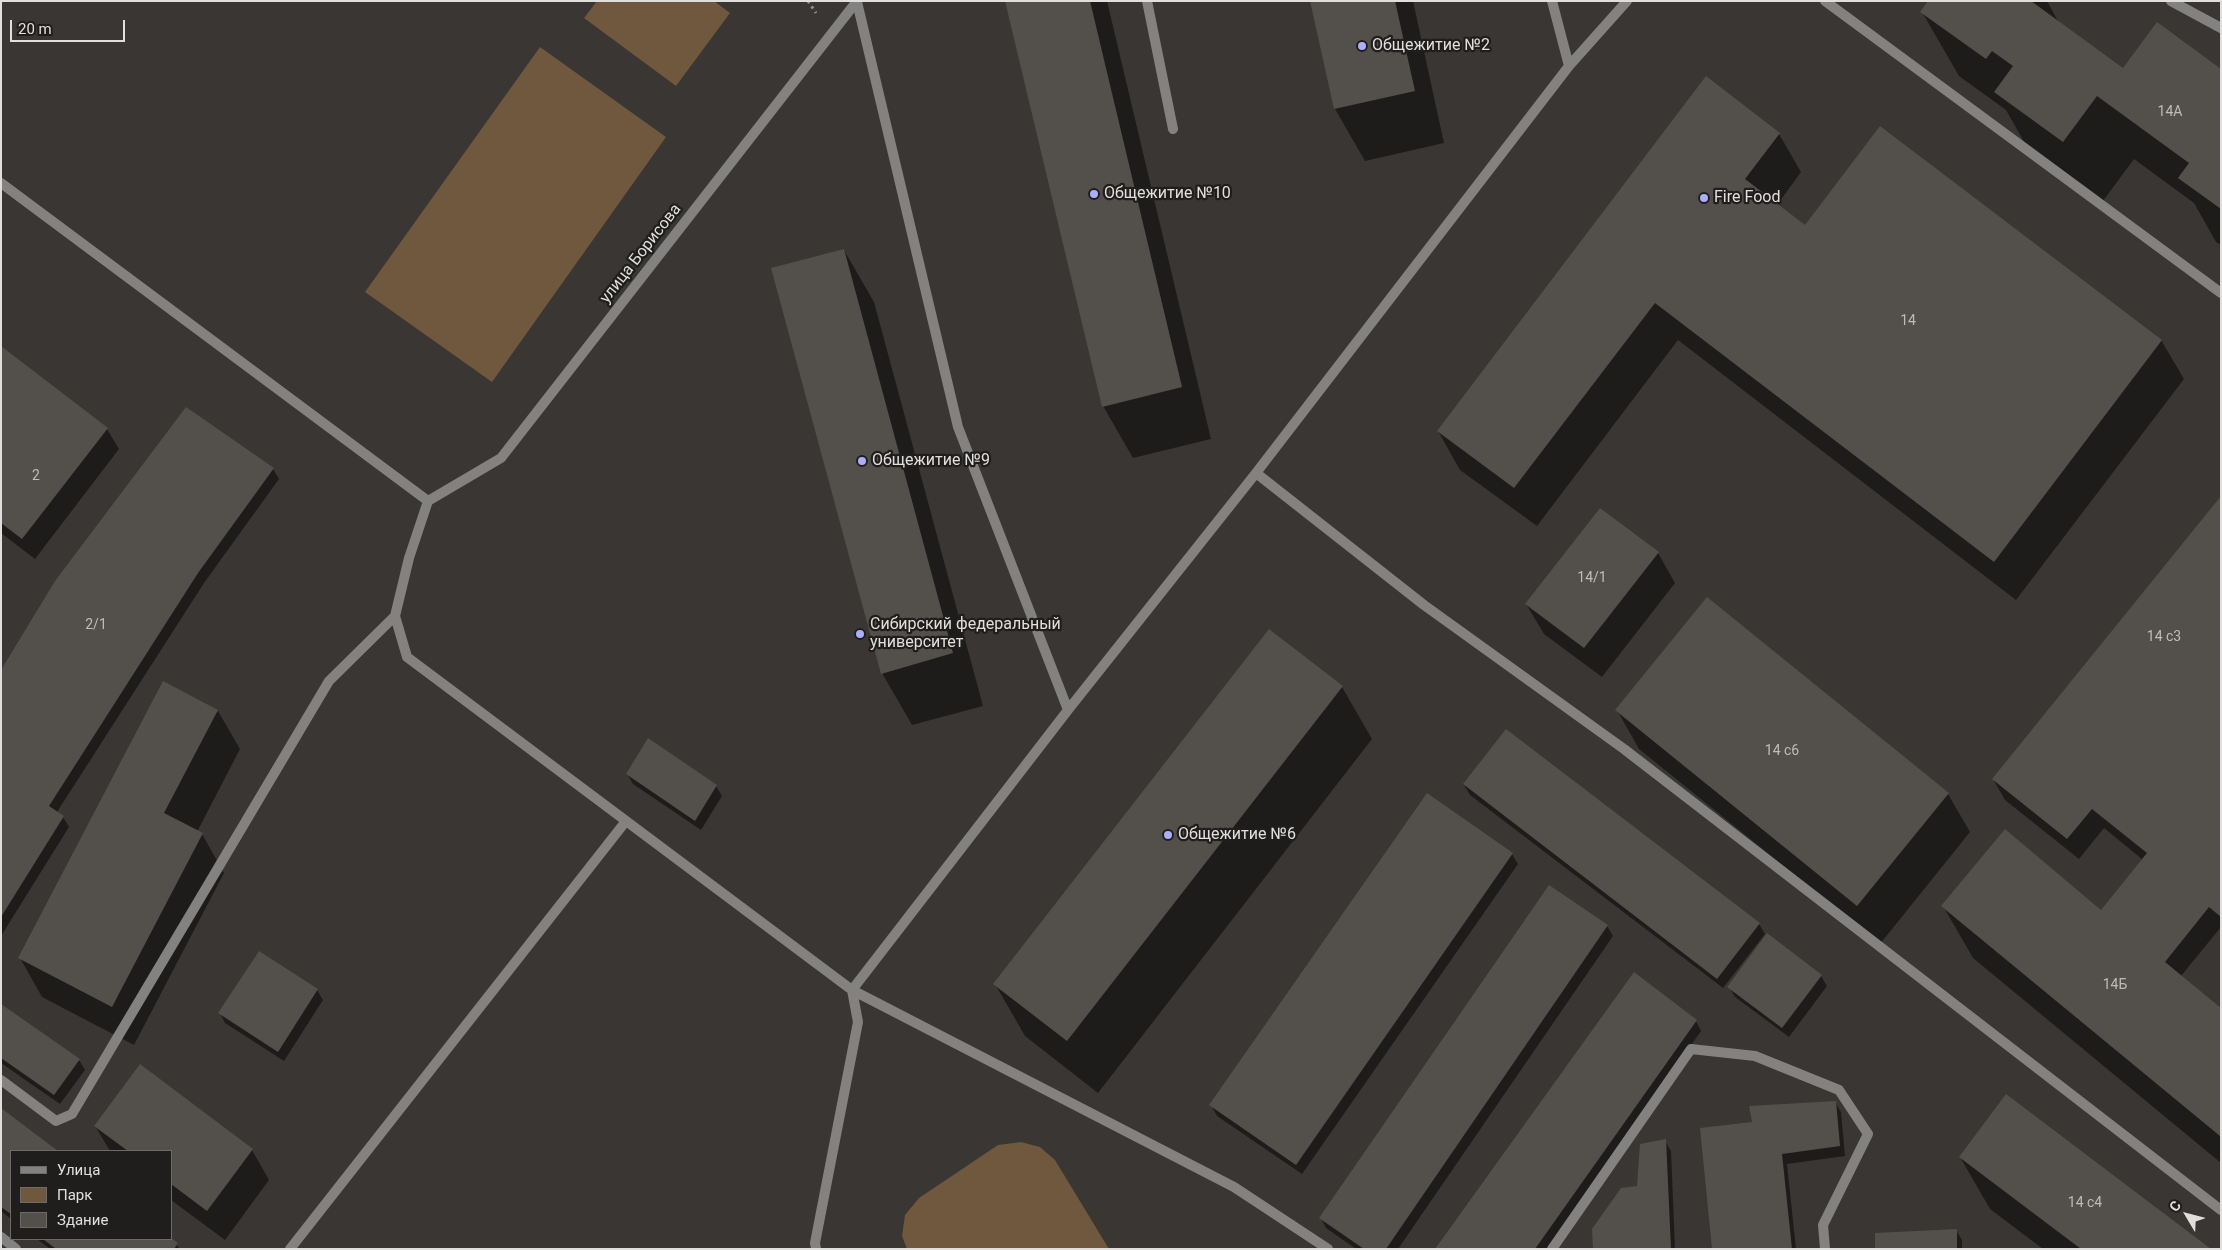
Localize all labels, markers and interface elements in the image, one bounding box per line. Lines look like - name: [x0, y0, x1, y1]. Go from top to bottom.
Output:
- scale bar: [12, 10, 128, 42]
- text: 20 m: [18, 20, 52, 38]
- place label: Общежитие №2: [1372, 36, 1490, 56]
- marker: Общежитие №2: [1356, 40, 1368, 52]
- house number: 14А: [2158, 104, 2182, 120]
- place label: Общежитие №10: [1104, 184, 1231, 204]
- marker: Общежитие №10: [1088, 188, 1100, 200]
- place label: Fire Food: [1714, 188, 1780, 208]
- marker: Fire Food: [1698, 192, 1710, 204]
- street label: улица Борисова: [596, 201, 686, 307]
- house number: 14: [1900, 313, 1916, 329]
- place label: Общежитие №9: [872, 451, 990, 471]
- marker: Общежитие №9: [856, 455, 868, 467]
- house number: 2: [32, 468, 40, 484]
- house number: 14/1: [1577, 570, 1607, 586]
- place label: Сибирский федеральный университет: [870, 615, 1061, 653]
- house number: 2/1: [85, 617, 107, 633]
- marker: Сибирский федеральный университет: [854, 628, 866, 640]
- house number: 14 с3: [2147, 629, 2181, 645]
- house number: 14 с6: [1765, 743, 1799, 759]
- place label: Общежитие №6: [1178, 825, 1296, 845]
- marker: Общежитие №6: [1162, 829, 1174, 841]
- house number: 14Б: [2103, 977, 2127, 993]
- legend: [10, 1150, 172, 1240]
- text: Улица: [57, 1161, 100, 1179]
- text: Парк: [57, 1186, 92, 1204]
- north arrow: [2162, 1190, 2212, 1240]
- house number: 14 с4: [2068, 1195, 2102, 1211]
- text: С: [2166, 1198, 2184, 1214]
- text: Здание: [57, 1211, 108, 1229]

